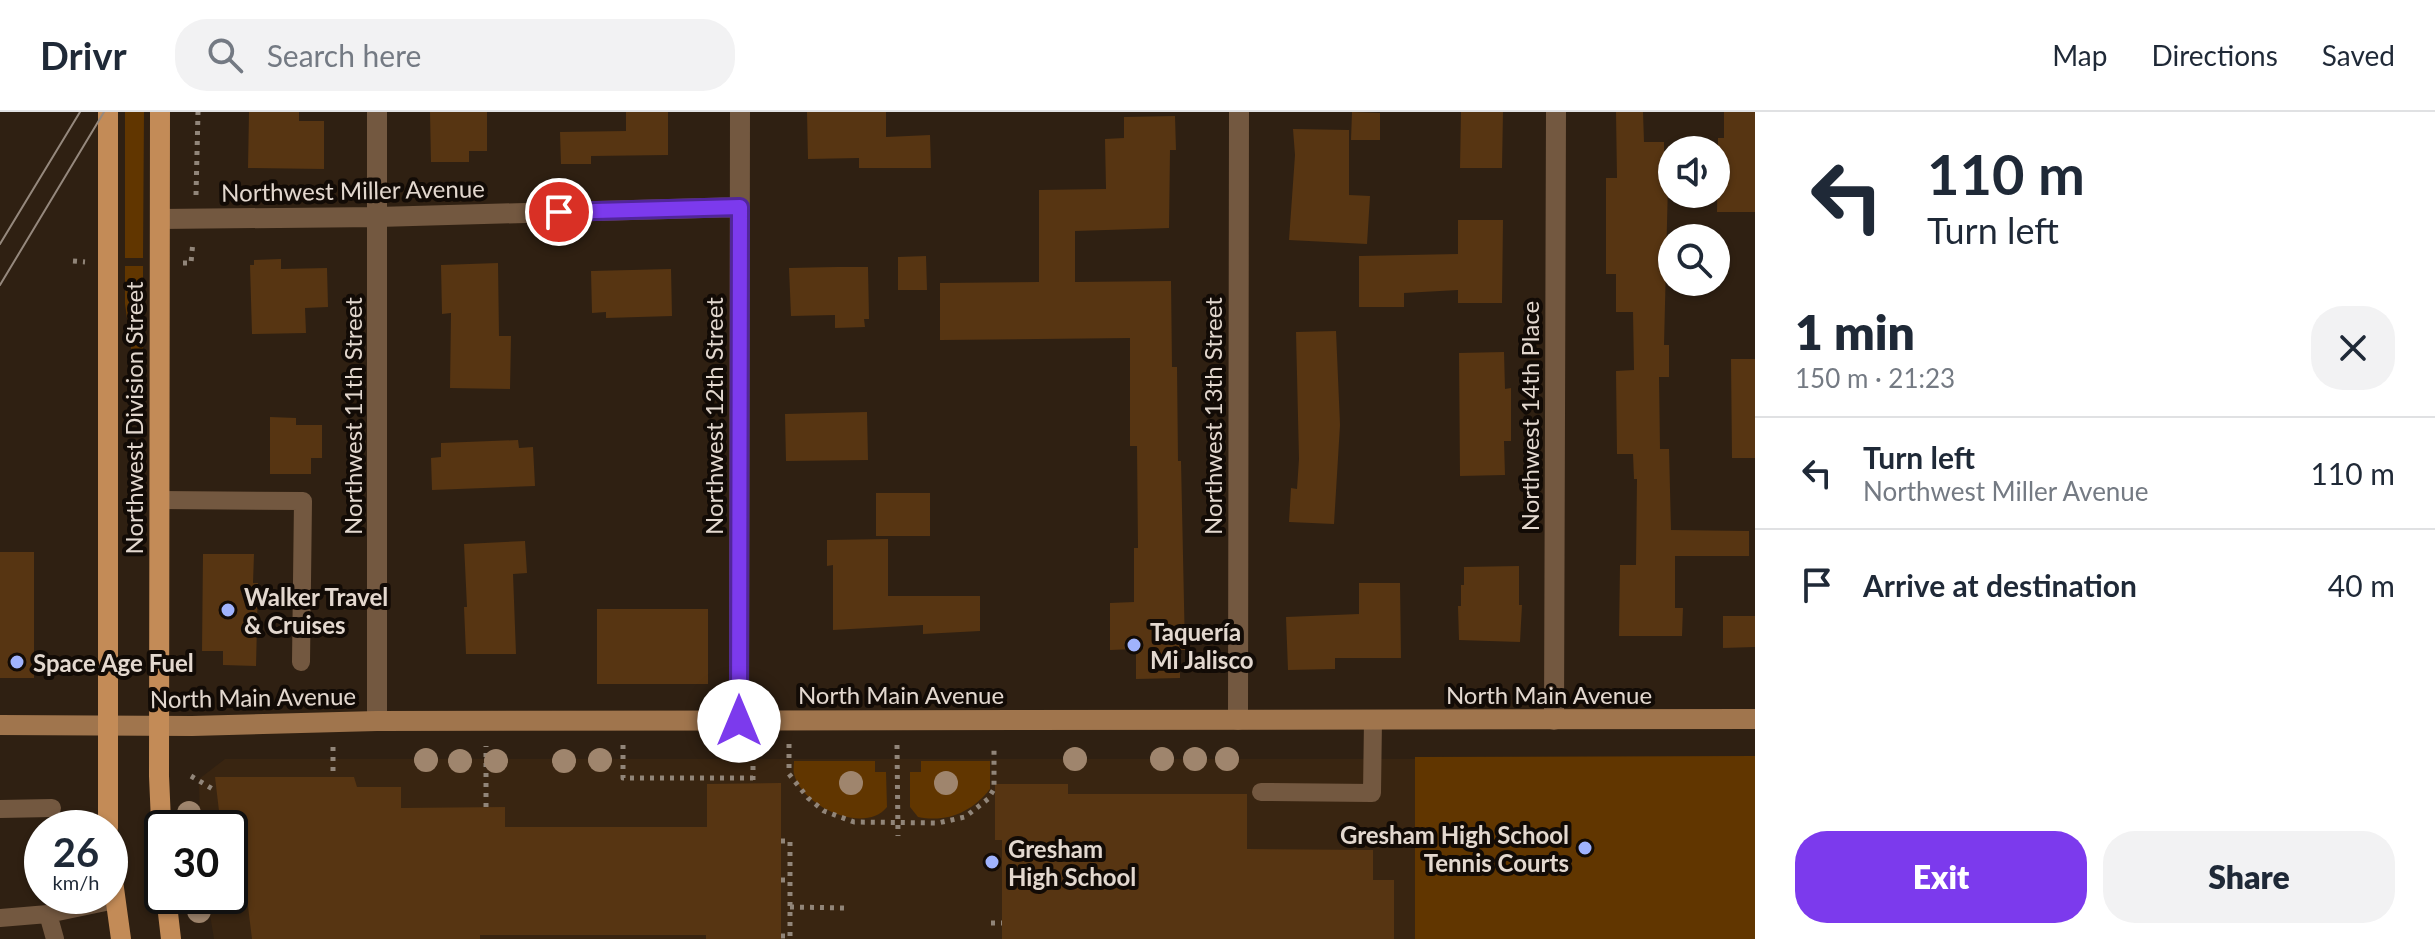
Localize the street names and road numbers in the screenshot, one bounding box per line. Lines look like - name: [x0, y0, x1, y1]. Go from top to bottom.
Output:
- street label: Northwest Miller Avenue: [221, 173, 485, 207]
- street label: Northwest Division Street: [119, 281, 148, 555]
- street label: Northwest 11th Street: [338, 297, 367, 535]
- street label: Northwest 12th Street: [699, 297, 728, 535]
- street label: Northwest 13th Street: [1198, 297, 1227, 535]
- street label: Northwest 14th Place: [1515, 301, 1544, 531]
- street label: North Main Avenue: [798, 680, 1004, 709]
- street label: North Main Avenue: [1446, 680, 1652, 709]
- street label: North Main Avenue: [150, 681, 356, 713]

